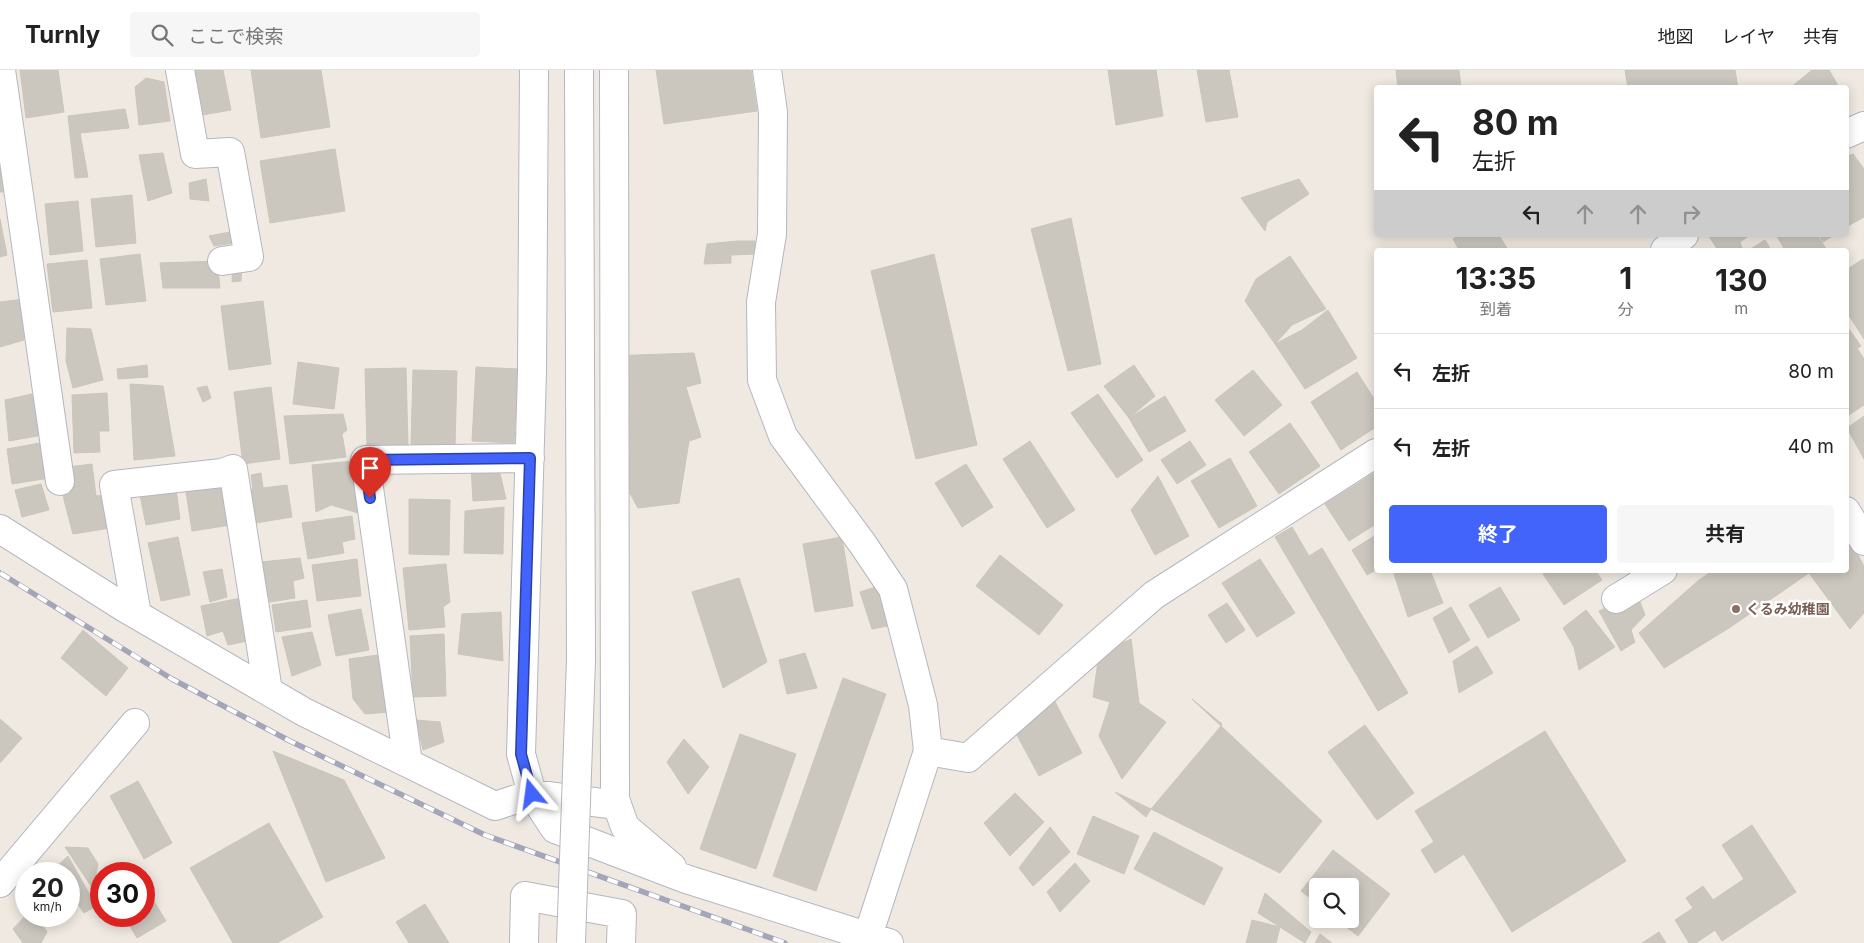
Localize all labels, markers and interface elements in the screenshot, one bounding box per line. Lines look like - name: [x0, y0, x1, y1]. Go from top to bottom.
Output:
- search box: [130, 12, 480, 57]
- text: Turnly: [25, 20, 100, 49]
- icon: search: [148, 21, 176, 49]
- text: ここで検索: [188, 25, 283, 48]
- text: 地図: [1658, 26, 1694, 47]
- text: レイヤ: [1722, 26, 1775, 47]
- text: 共有: [1803, 26, 1839, 47]
- text: 80 m: [1472, 101, 1559, 143]
- icon: left: [1389, 105, 1454, 170]
- text: 左折: [1472, 148, 1516, 174]
- icon: left: [1518, 200, 1546, 228]
- icon: ahead: [1571, 200, 1599, 228]
- icon: ahead: [1624, 200, 1652, 228]
- icon: right: [1677, 200, 1705, 228]
- text: 13:35: [1455, 260, 1536, 296]
- text: 1: [1619, 260, 1632, 296]
- text: 130: [1715, 262, 1768, 298]
- text: m: [1734, 298, 1748, 318]
- text: 到着: [1480, 299, 1512, 319]
- text: 分: [1618, 299, 1634, 319]
- icon: left: [1389, 357, 1417, 385]
- text: 80 m: [1788, 360, 1834, 383]
- text: 左折: [1432, 362, 1470, 385]
- icon: left: [1389, 432, 1417, 460]
- text: 40 m: [1788, 435, 1834, 458]
- text: 左折: [1432, 437, 1470, 460]
- pin: [349, 447, 391, 498]
- icon: arrive: [356, 454, 384, 482]
- button: 終了: [1389, 505, 1607, 563]
- button: 共有: [1617, 505, 1834, 563]
- place label: くるみ幼稚園: [1746, 600, 1830, 617]
- marker: くるみ幼稚園: [1730, 603, 1742, 615]
- position arrow: [505, 767, 557, 819]
- speed limit sign: 30: [90, 862, 155, 927]
- text: 20: [31, 873, 64, 903]
- map controls: [1309, 878, 1359, 928]
- button: search: [1309, 878, 1359, 928]
- text: km/h: [33, 899, 62, 914]

